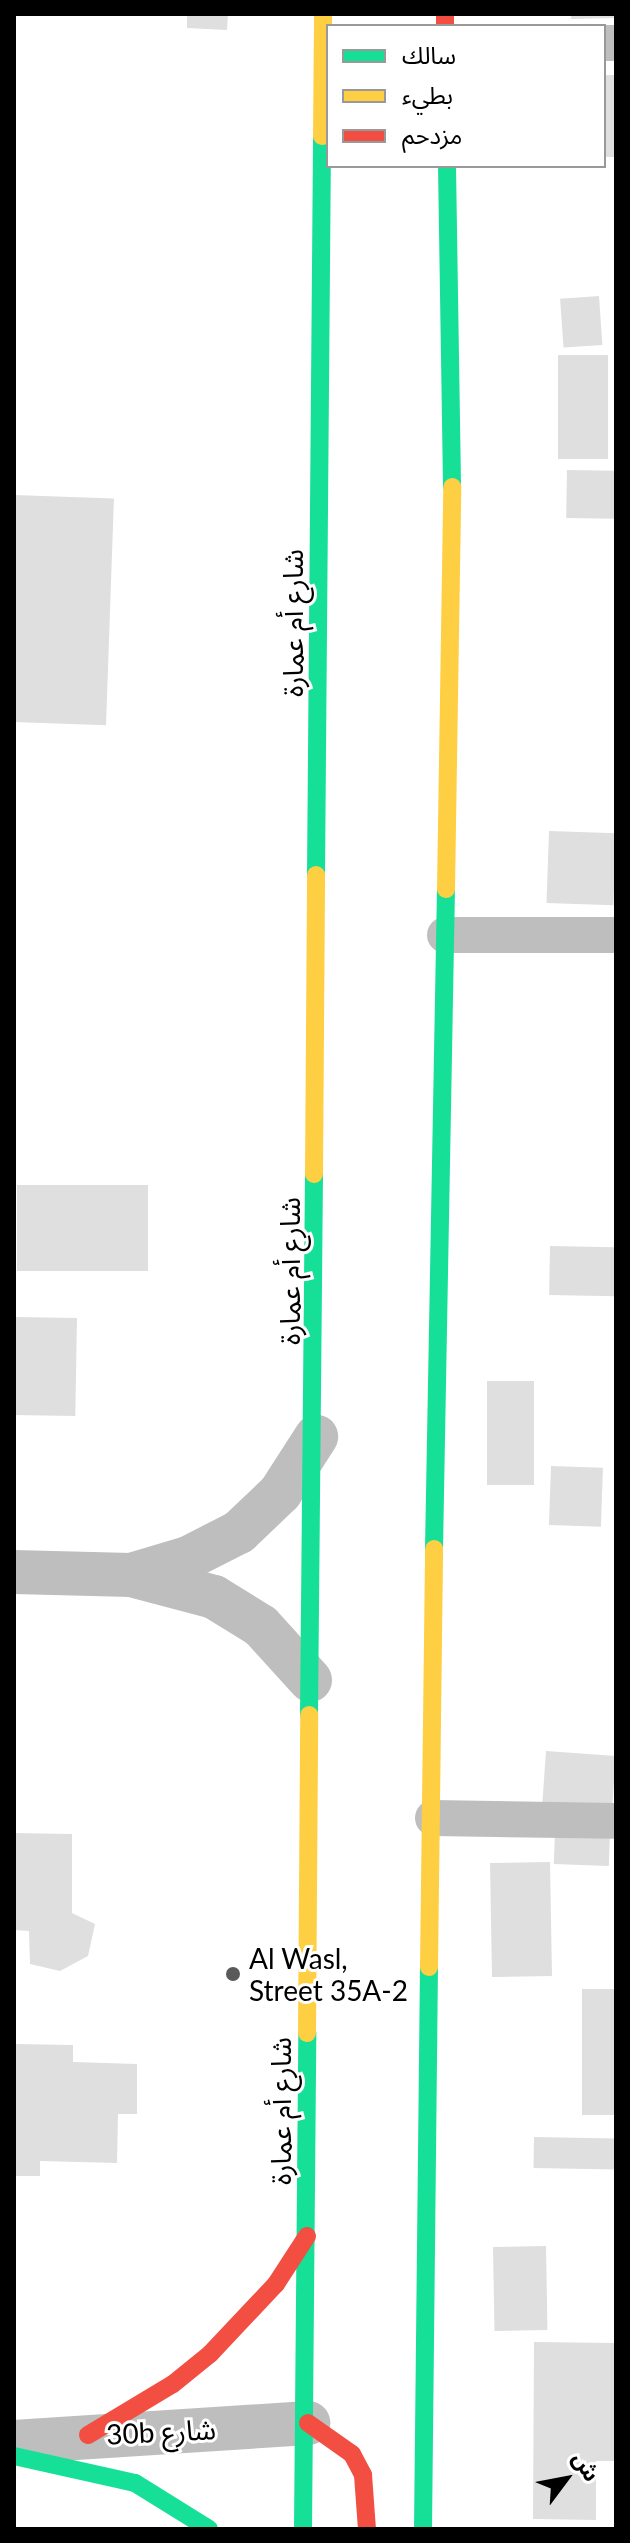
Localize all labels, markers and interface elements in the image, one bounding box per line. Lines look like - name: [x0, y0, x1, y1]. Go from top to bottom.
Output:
- legend: [326, 24, 606, 168]
- text: سالك: [402, 40, 456, 69]
- text: بطيء: [402, 80, 453, 109]
- text: مزدحم: [402, 120, 462, 149]
- street label: شارع أم عمارة: [275, 549, 309, 697]
- street label: شارع أم عمارة: [272, 1197, 306, 1345]
- place label: Al Wasl, Street 35A-2: [249, 1941, 408, 2007]
- marker: Al Wasl, Street 35A-2: [224, 1965, 242, 1983]
- street label: شارع أم عمارة: [263, 2037, 297, 2185]
- street label: 30b شارع: [105, 2411, 217, 2451]
- north arrow: [526, 2439, 606, 2519]
- text: ش: [567, 2446, 606, 2486]

